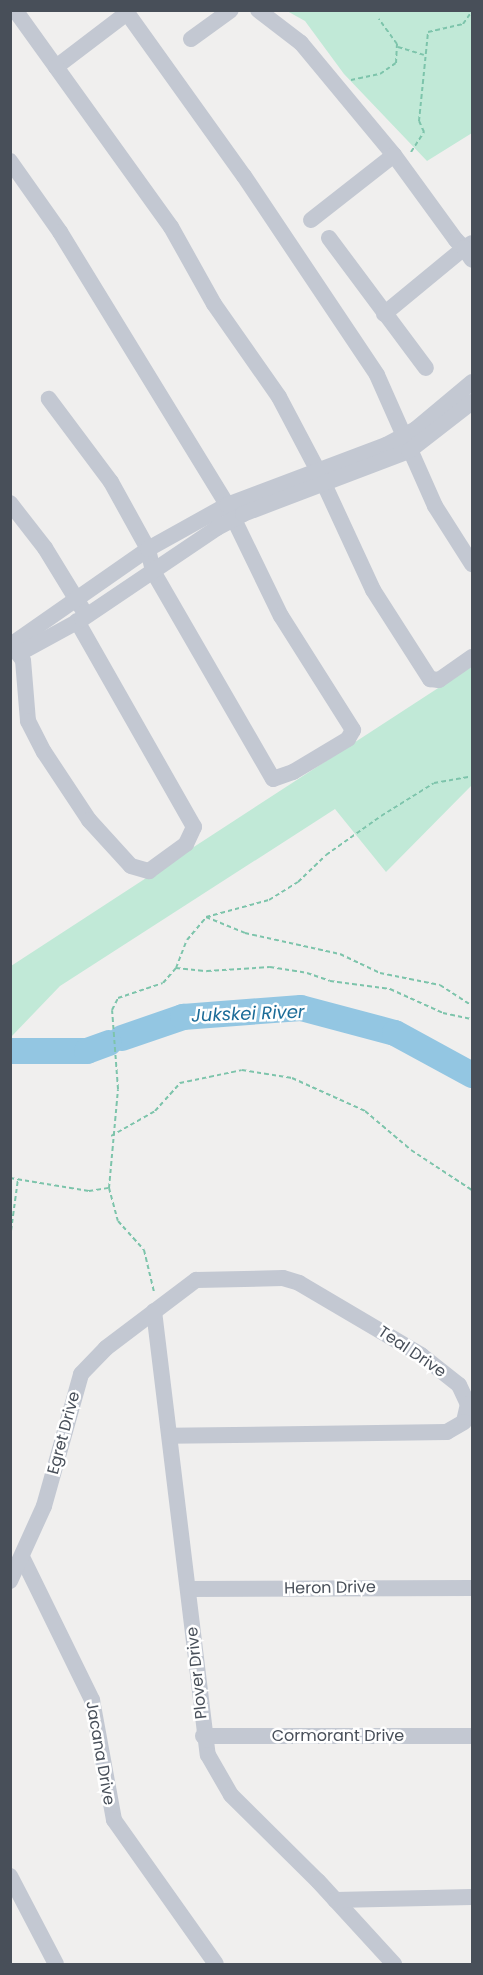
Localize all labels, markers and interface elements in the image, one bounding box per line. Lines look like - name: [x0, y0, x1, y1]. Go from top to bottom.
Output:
- water label: Jukskei River: [191, 1001, 305, 1027]
- street label: Teal Drive: [374, 1322, 450, 1382]
- street label: Egret Drive: [44, 1389, 84, 1477]
- street label: Heron Drive: [284, 1578, 376, 1598]
- street label: Plover Drive: [183, 1626, 211, 1720]
- street label: Jacana Drive: [81, 1700, 119, 1806]
- street label: Cormorant Drive: [272, 1726, 404, 1746]

